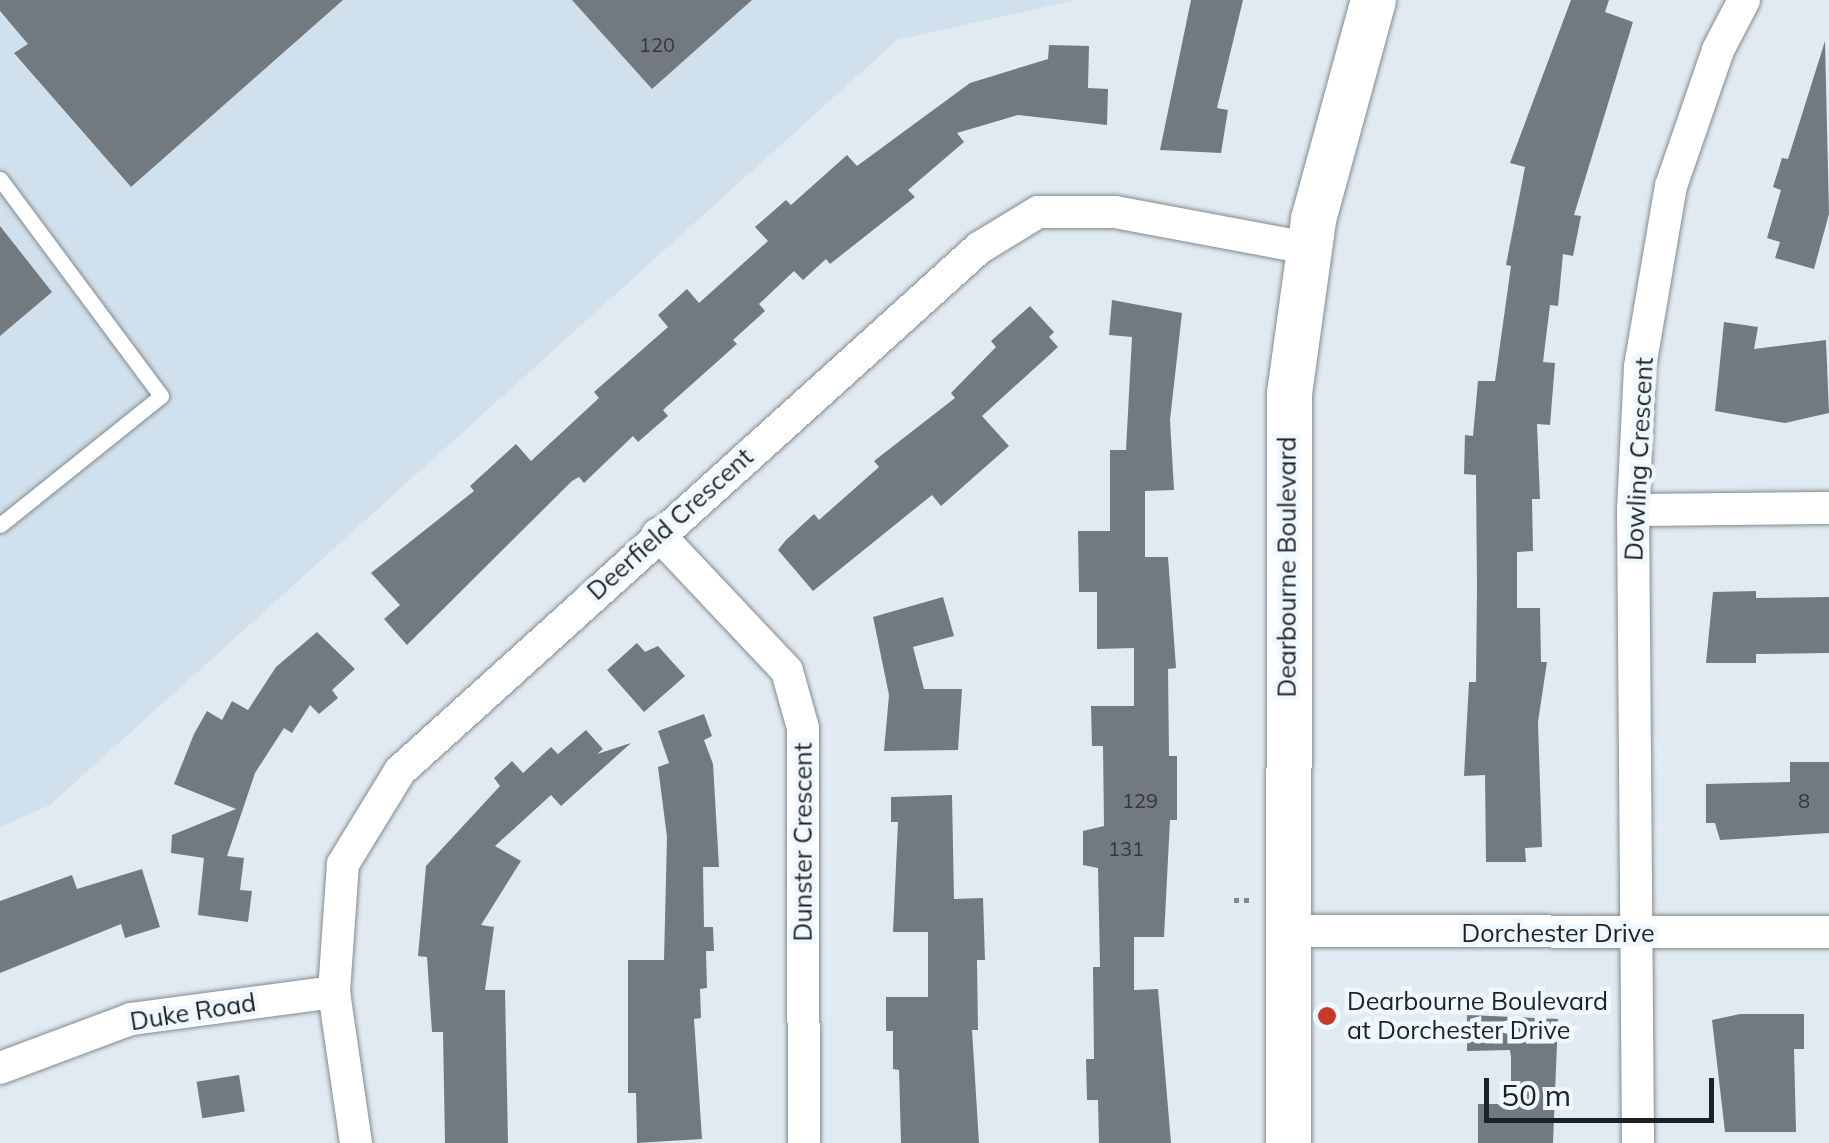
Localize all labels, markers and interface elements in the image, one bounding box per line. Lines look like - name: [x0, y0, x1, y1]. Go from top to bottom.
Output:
- house number: 120: [639, 32, 675, 56]
- street label: Dowling Crescent: [1619, 356, 1659, 562]
- street label: Dearbourne Boulevard: [1272, 437, 1302, 697]
- street label: Deerfield Crescent: [581, 442, 759, 606]
- street label: Dunster Crescent: [788, 743, 818, 941]
- house number: 129: [1122, 788, 1158, 812]
- house number: 8: [1798, 788, 1810, 812]
- house number: 131: [1108, 836, 1144, 860]
- street label: Dorchester Drive: [1462, 918, 1654, 948]
- street label: Duke Road: [128, 987, 258, 1037]
- place label: Dearbourne Boulevard at Dorchester Drive: [1347, 987, 1608, 1046]
- marker: Dearbourne Boulevard at Dorchester Drive: [1316, 1005, 1338, 1027]
- scale bar: [1489, 1058, 1719, 1120]
- text: 50 m: [1501, 1076, 1571, 1114]

